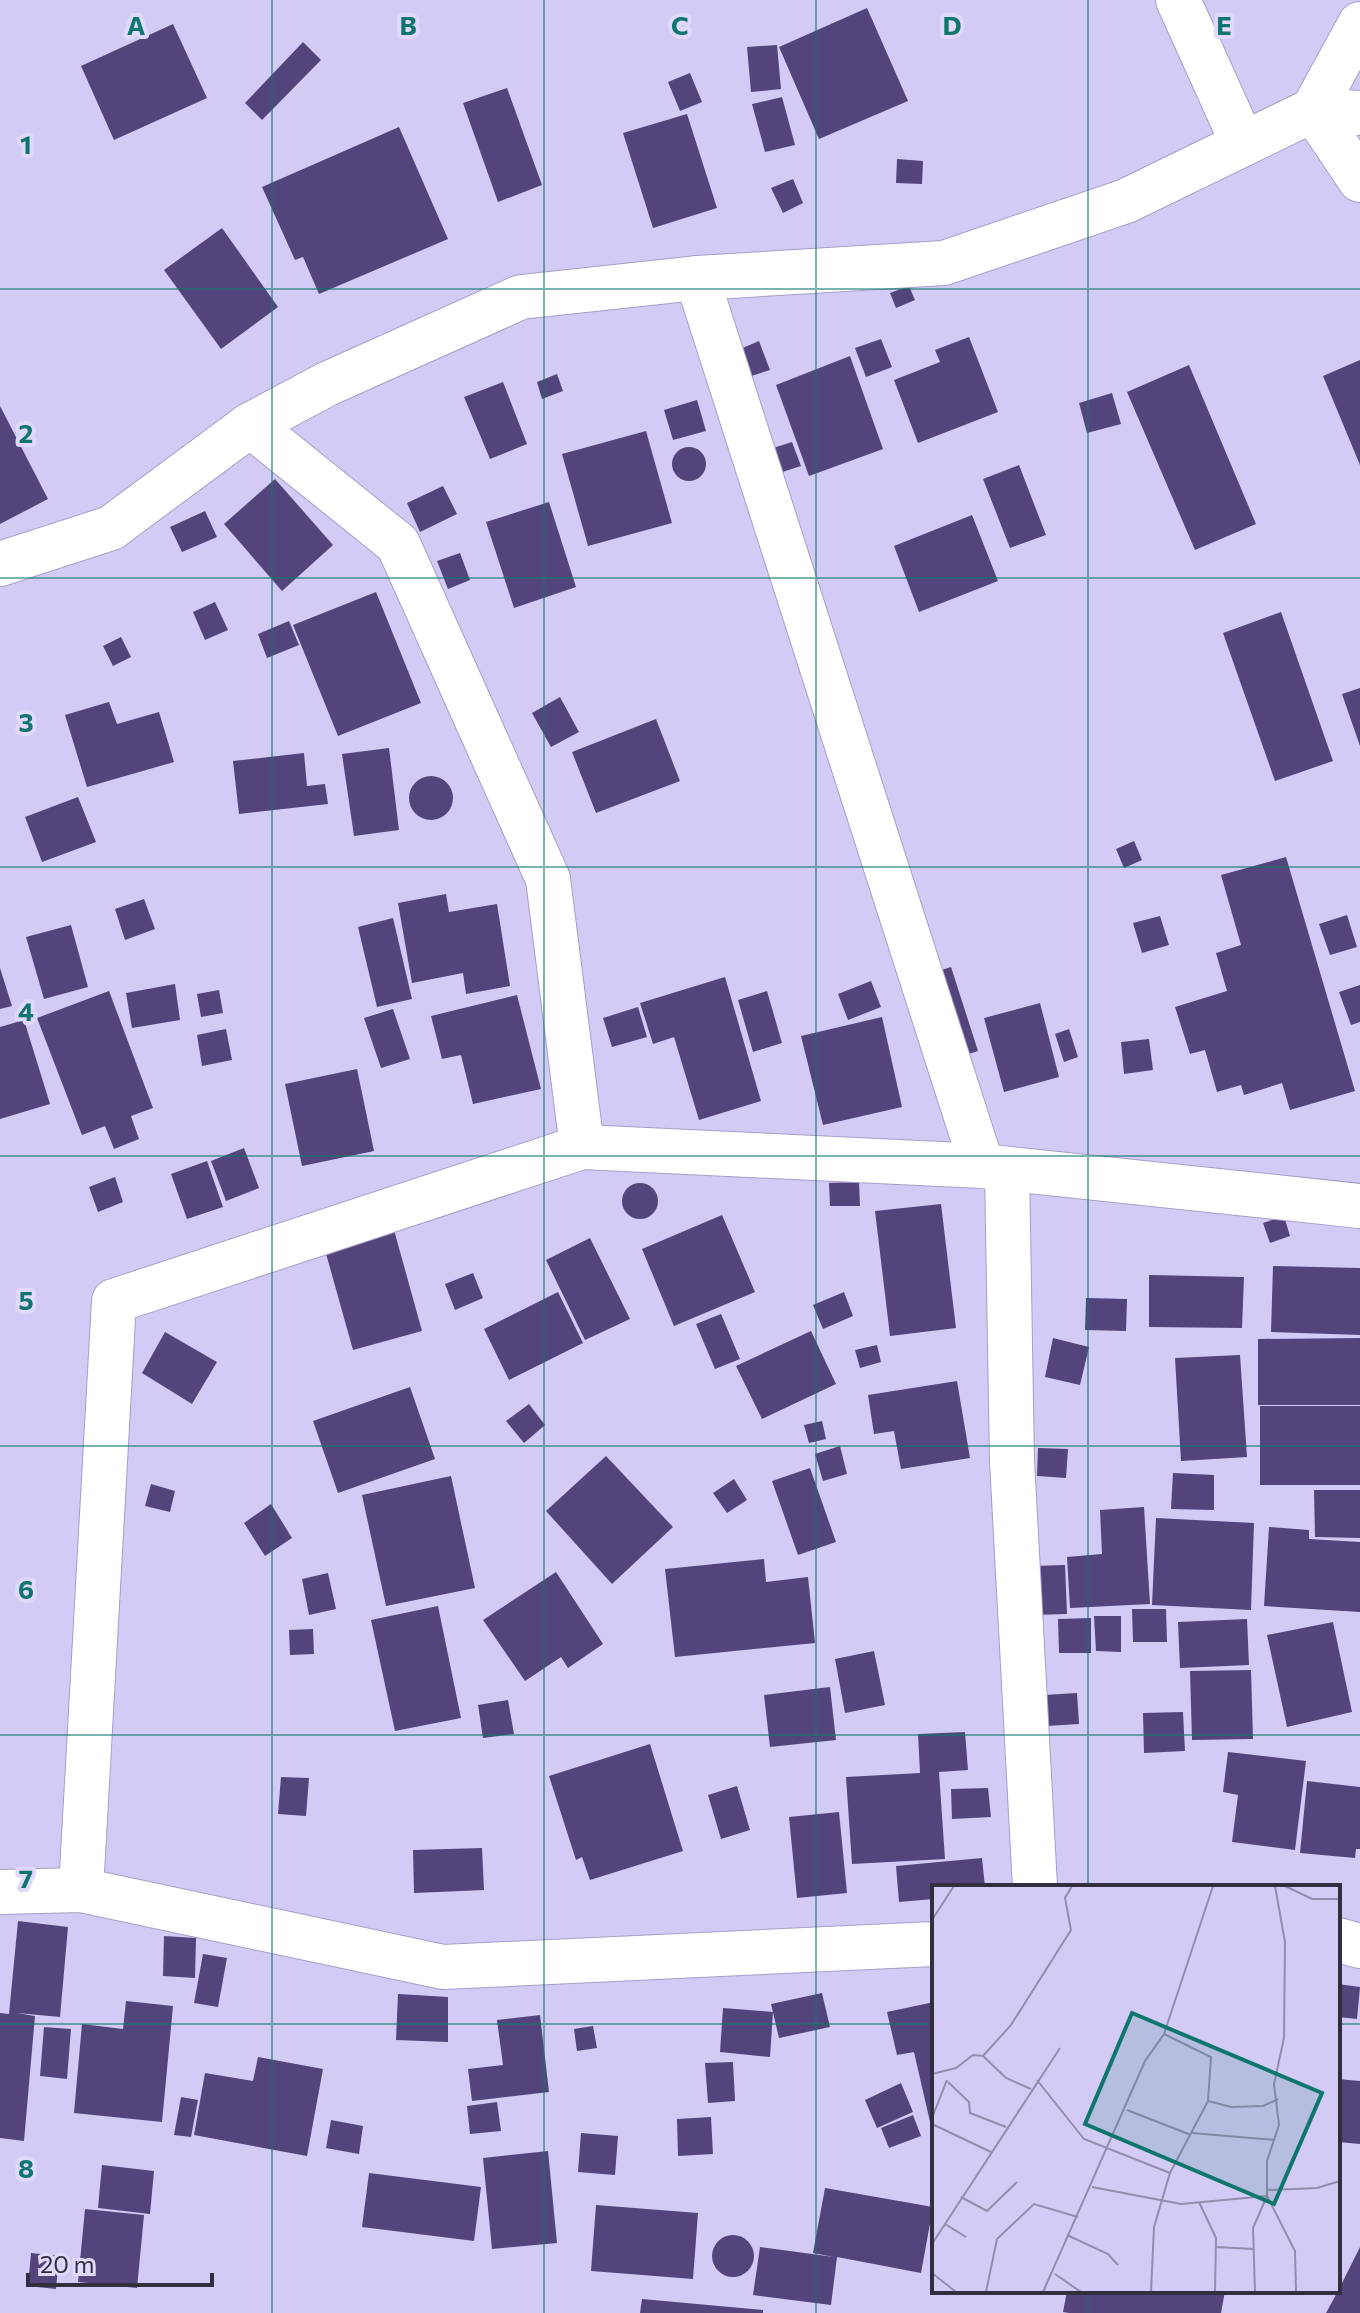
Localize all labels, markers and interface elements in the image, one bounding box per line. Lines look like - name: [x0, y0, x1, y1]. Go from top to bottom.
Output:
- text: A: [127, 9, 146, 40]
- text: B: [399, 9, 417, 40]
- text: C: [671, 9, 689, 40]
- text: D: [942, 9, 962, 40]
- text: E: [1216, 9, 1232, 40]
- text: 1: [20, 128, 32, 159]
- text: 2: [19, 417, 33, 448]
- text: 3: [18, 706, 34, 737]
- text: 4: [18, 995, 34, 1026]
- text: 5: [18, 1284, 34, 1315]
- text: 6: [18, 1573, 34, 1604]
- text: 7: [19, 1862, 33, 1893]
- inset map: [932, 1885, 1340, 2293]
- text: 8: [18, 2152, 34, 2183]
- scale bar: [28, 2237, 212, 2287]
- text: 20 m: [40, 2249, 94, 2278]

